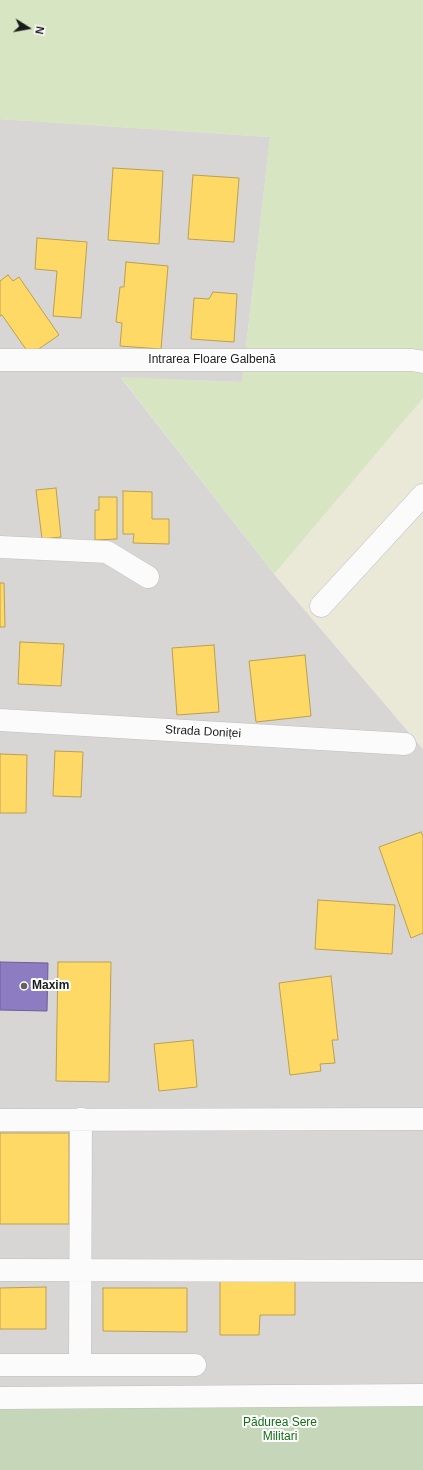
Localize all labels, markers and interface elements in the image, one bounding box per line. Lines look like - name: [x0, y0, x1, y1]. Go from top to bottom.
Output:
- north arrow: [8, 8, 48, 48]
- text: N: [33, 25, 46, 35]
- street label: Intrarea Floare Galbenă: [148, 353, 276, 367]
- street label: Strada Doniței: [165, 723, 241, 741]
- place label: Maxim: [32, 979, 69, 993]
- marker: Maxim: [19, 981, 29, 991]
- park label: Pădurea Sere Militari: [243, 1416, 317, 1444]

